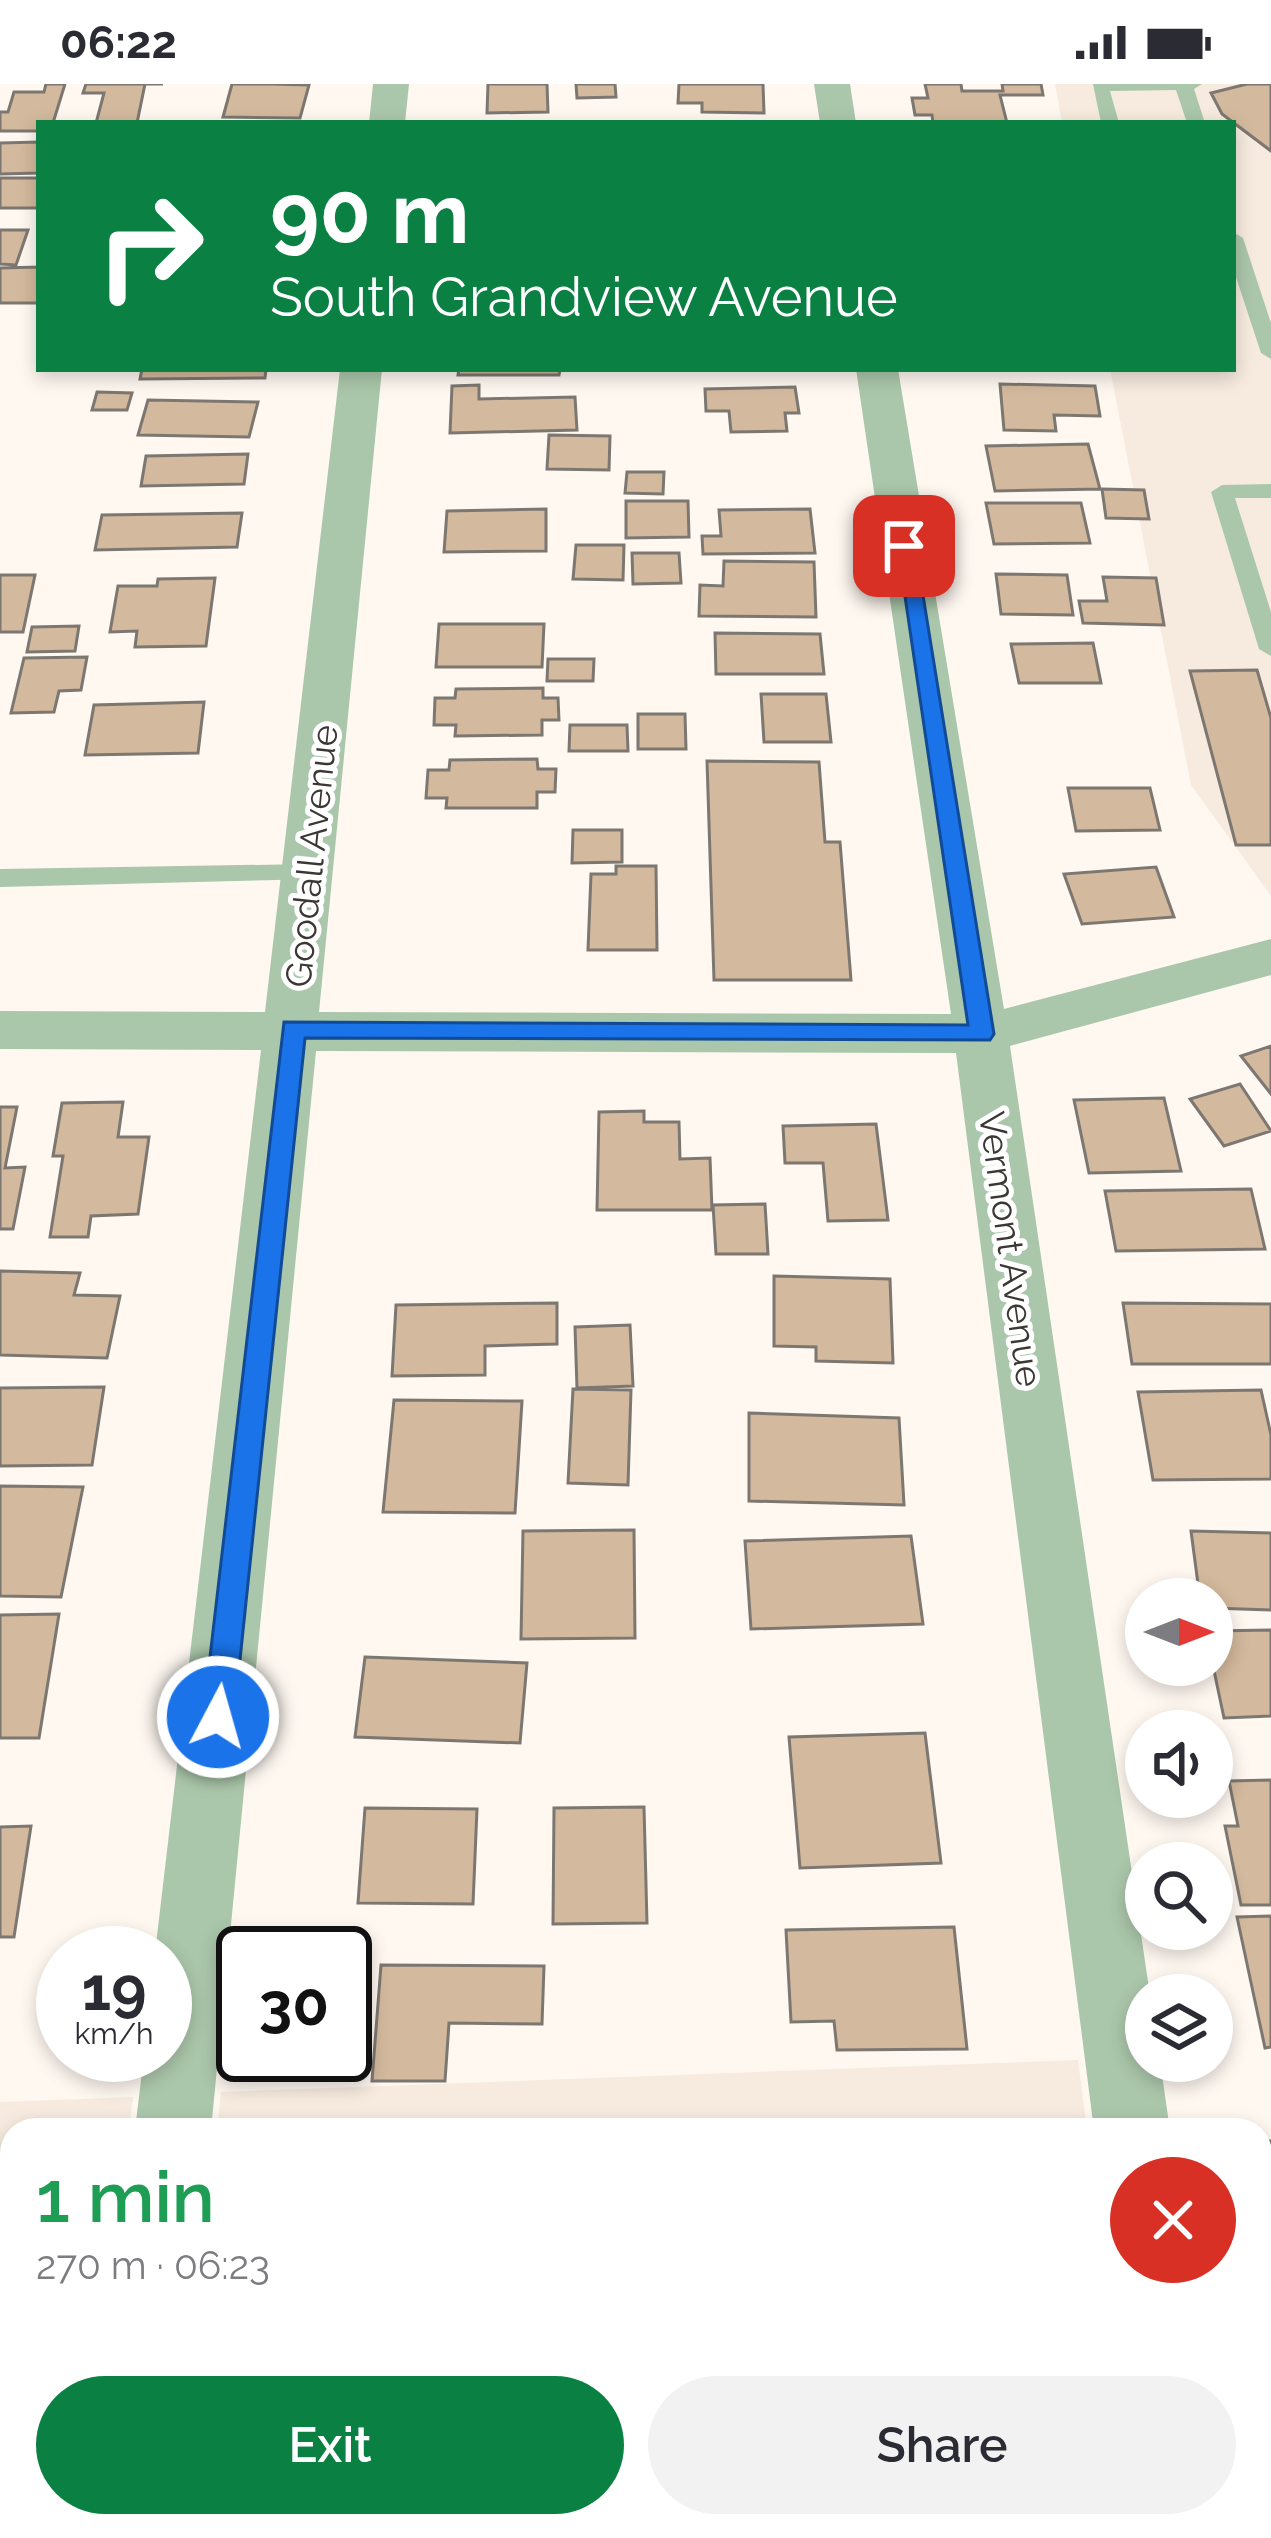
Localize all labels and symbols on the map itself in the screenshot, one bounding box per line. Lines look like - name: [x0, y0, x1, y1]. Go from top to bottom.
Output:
- pin: [853, 495, 955, 597]
- street label: Goodall Avenue: [276, 723, 346, 989]
- street label: Vermont Avenue: [971, 1109, 1051, 1389]
- north arrow: [1125, 1578, 1233, 1686]
- position arrow: [155, 1654, 281, 1780]
- speed limit sign: 30: [216, 1926, 372, 2082]

